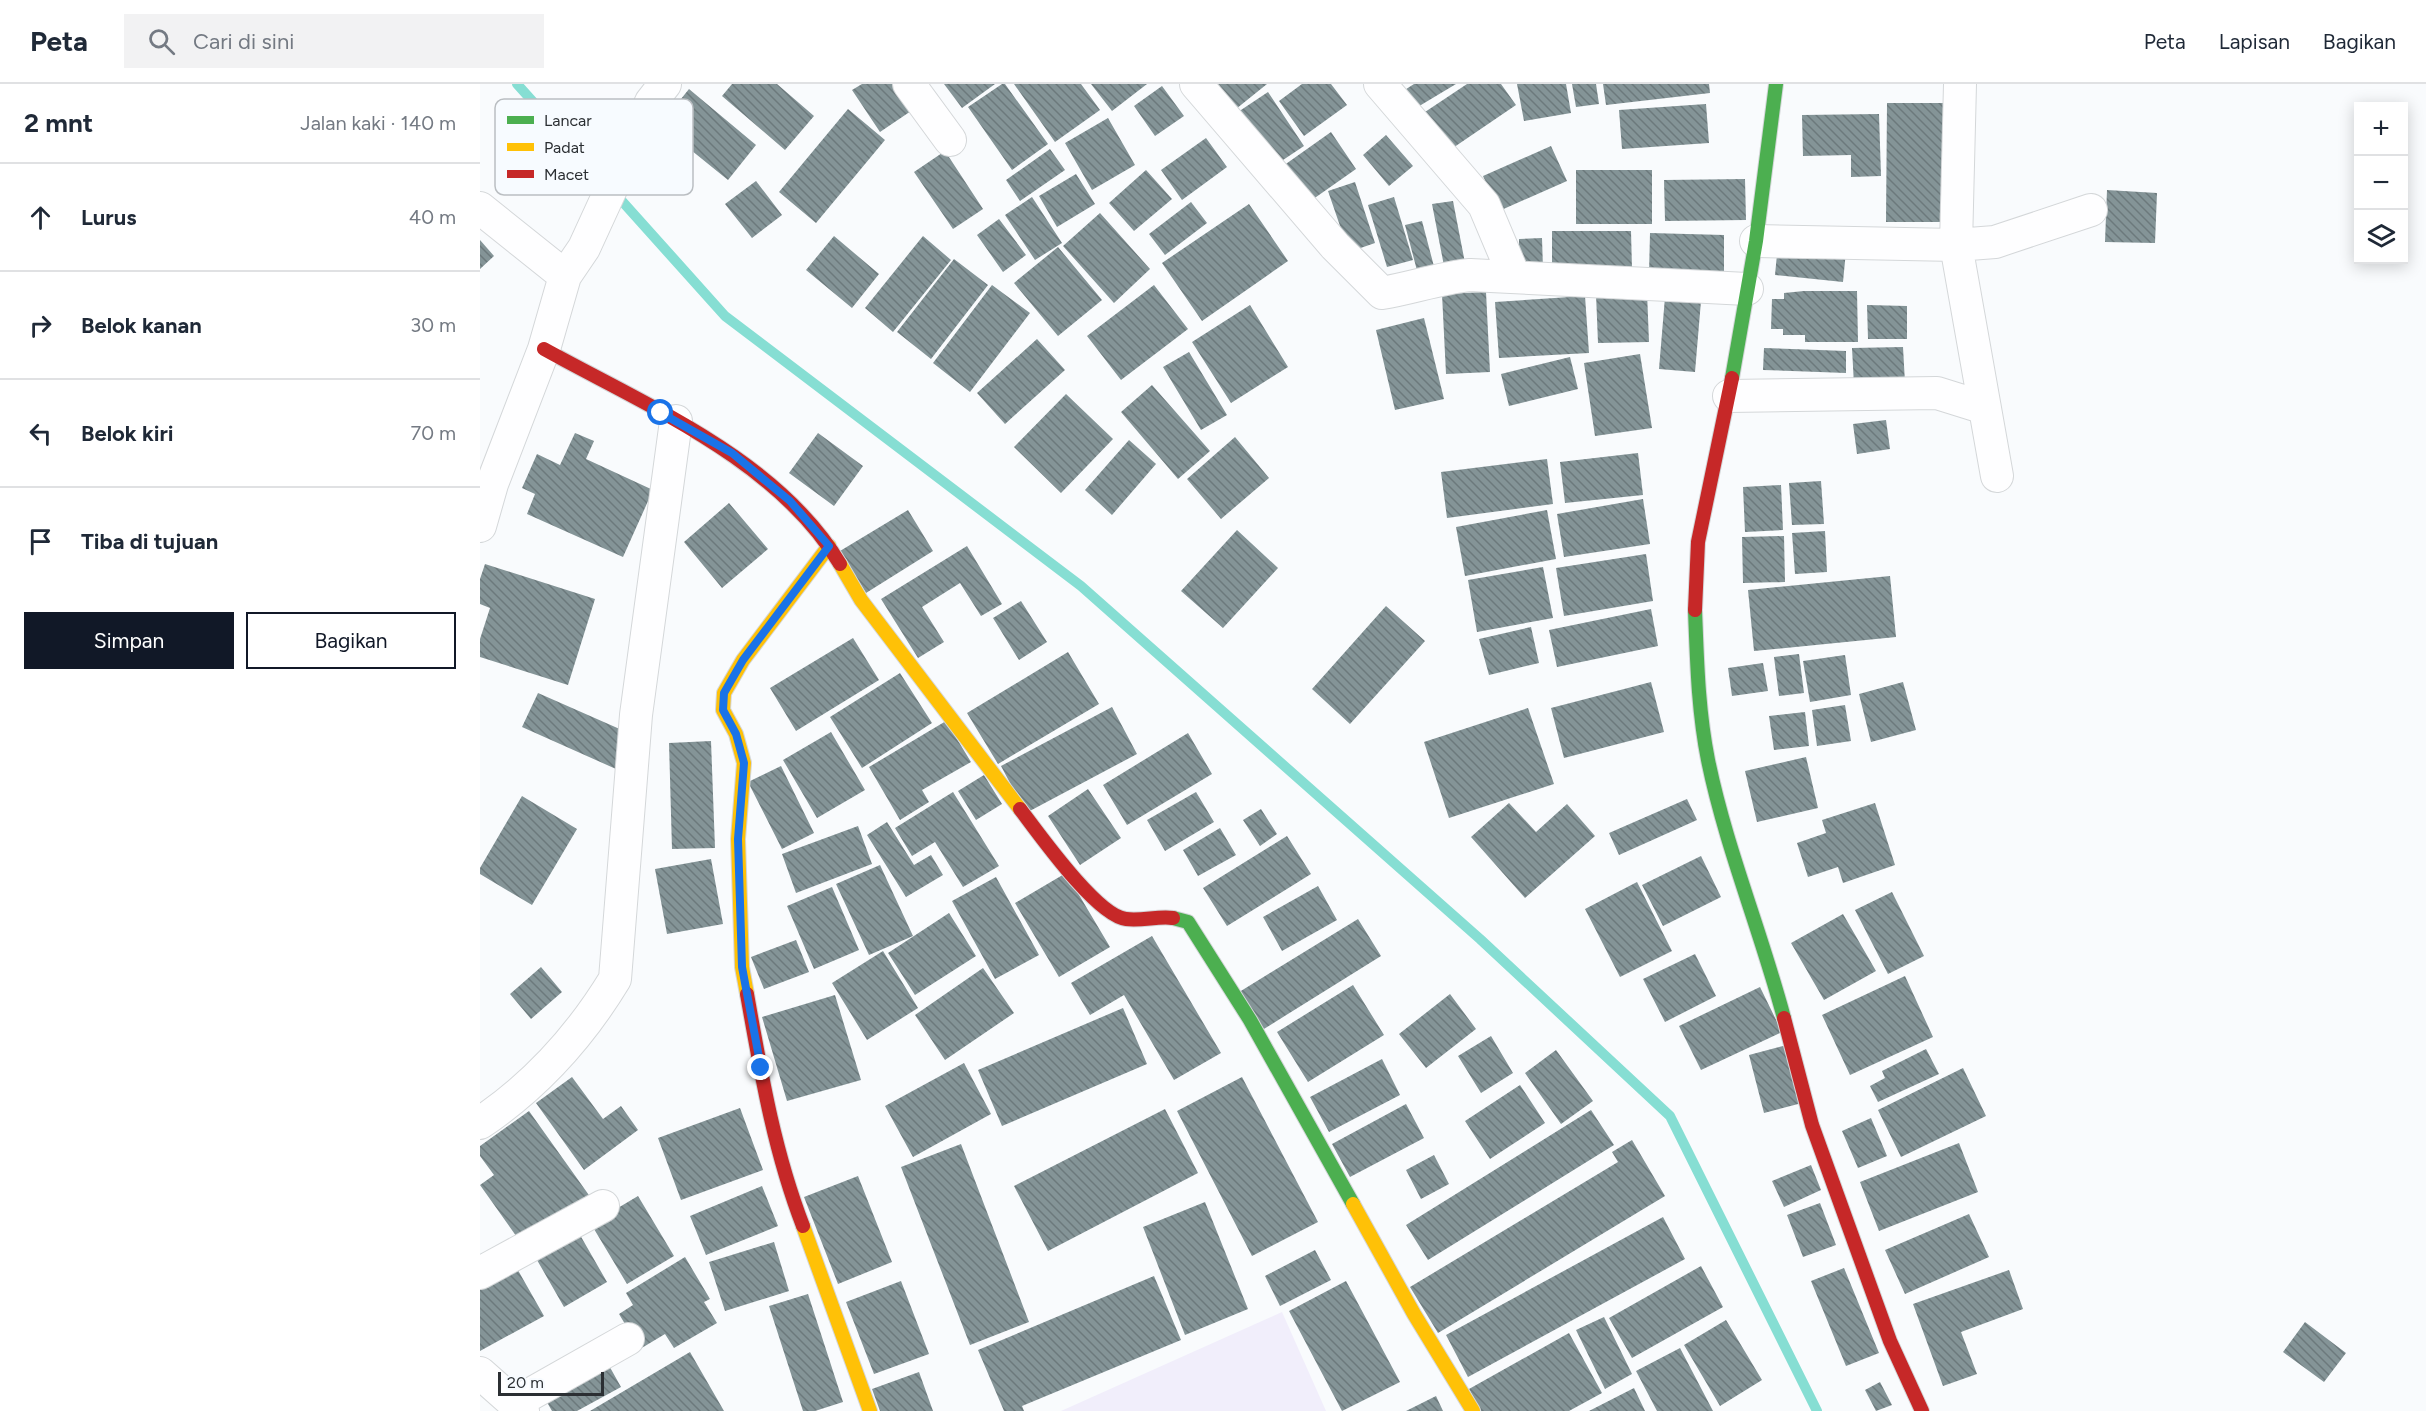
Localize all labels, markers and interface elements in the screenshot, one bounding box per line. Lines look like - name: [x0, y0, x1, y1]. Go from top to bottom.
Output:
- search box: [124, 14, 544, 68]
- text: Peta: [30, 24, 88, 58]
- icon: search: [145, 25, 178, 58]
- text: Cari di sini: [193, 28, 294, 55]
- text: Peta: [2144, 29, 2186, 54]
- text: Lapisan: [2219, 29, 2290, 54]
- text: Bagikan: [2323, 29, 2396, 54]
- legend: [495, 99, 693, 195]
- map controls: [2354, 102, 2408, 264]
- button: +: [2354, 102, 2408, 156]
- text: 2 mnt: [24, 107, 93, 139]
- text: Jalan kaki · 140 m: [300, 111, 456, 135]
- text: Lancar: [544, 111, 592, 130]
- text: Padat: [544, 138, 585, 157]
- button: −: [2354, 156, 2408, 210]
- text: Macet: [544, 165, 589, 184]
- icon: ahead: [24, 201, 57, 234]
- text: Lurus: [81, 204, 136, 231]
- text: 40 m: [409, 205, 456, 229]
- button: layers: [2354, 210, 2408, 264]
- icon: right: [24, 309, 57, 342]
- text: Belok kanan: [81, 312, 202, 339]
- text: 30 m: [410, 313, 456, 337]
- route start: [647, 399, 673, 425]
- icon: left: [24, 417, 57, 450]
- text: Belok kiri: [81, 420, 174, 447]
- text: 70 m: [410, 421, 456, 445]
- icon: arrive: [24, 525, 57, 558]
- text: Tiba di tujuan: [81, 528, 218, 555]
- button: Simpan: [24, 612, 234, 669]
- button: Bagikan: [246, 612, 456, 669]
- route end: [747, 1054, 773, 1080]
- scale bar: [498, 1369, 604, 1396]
- text: 20 m: [507, 1373, 544, 1392]

